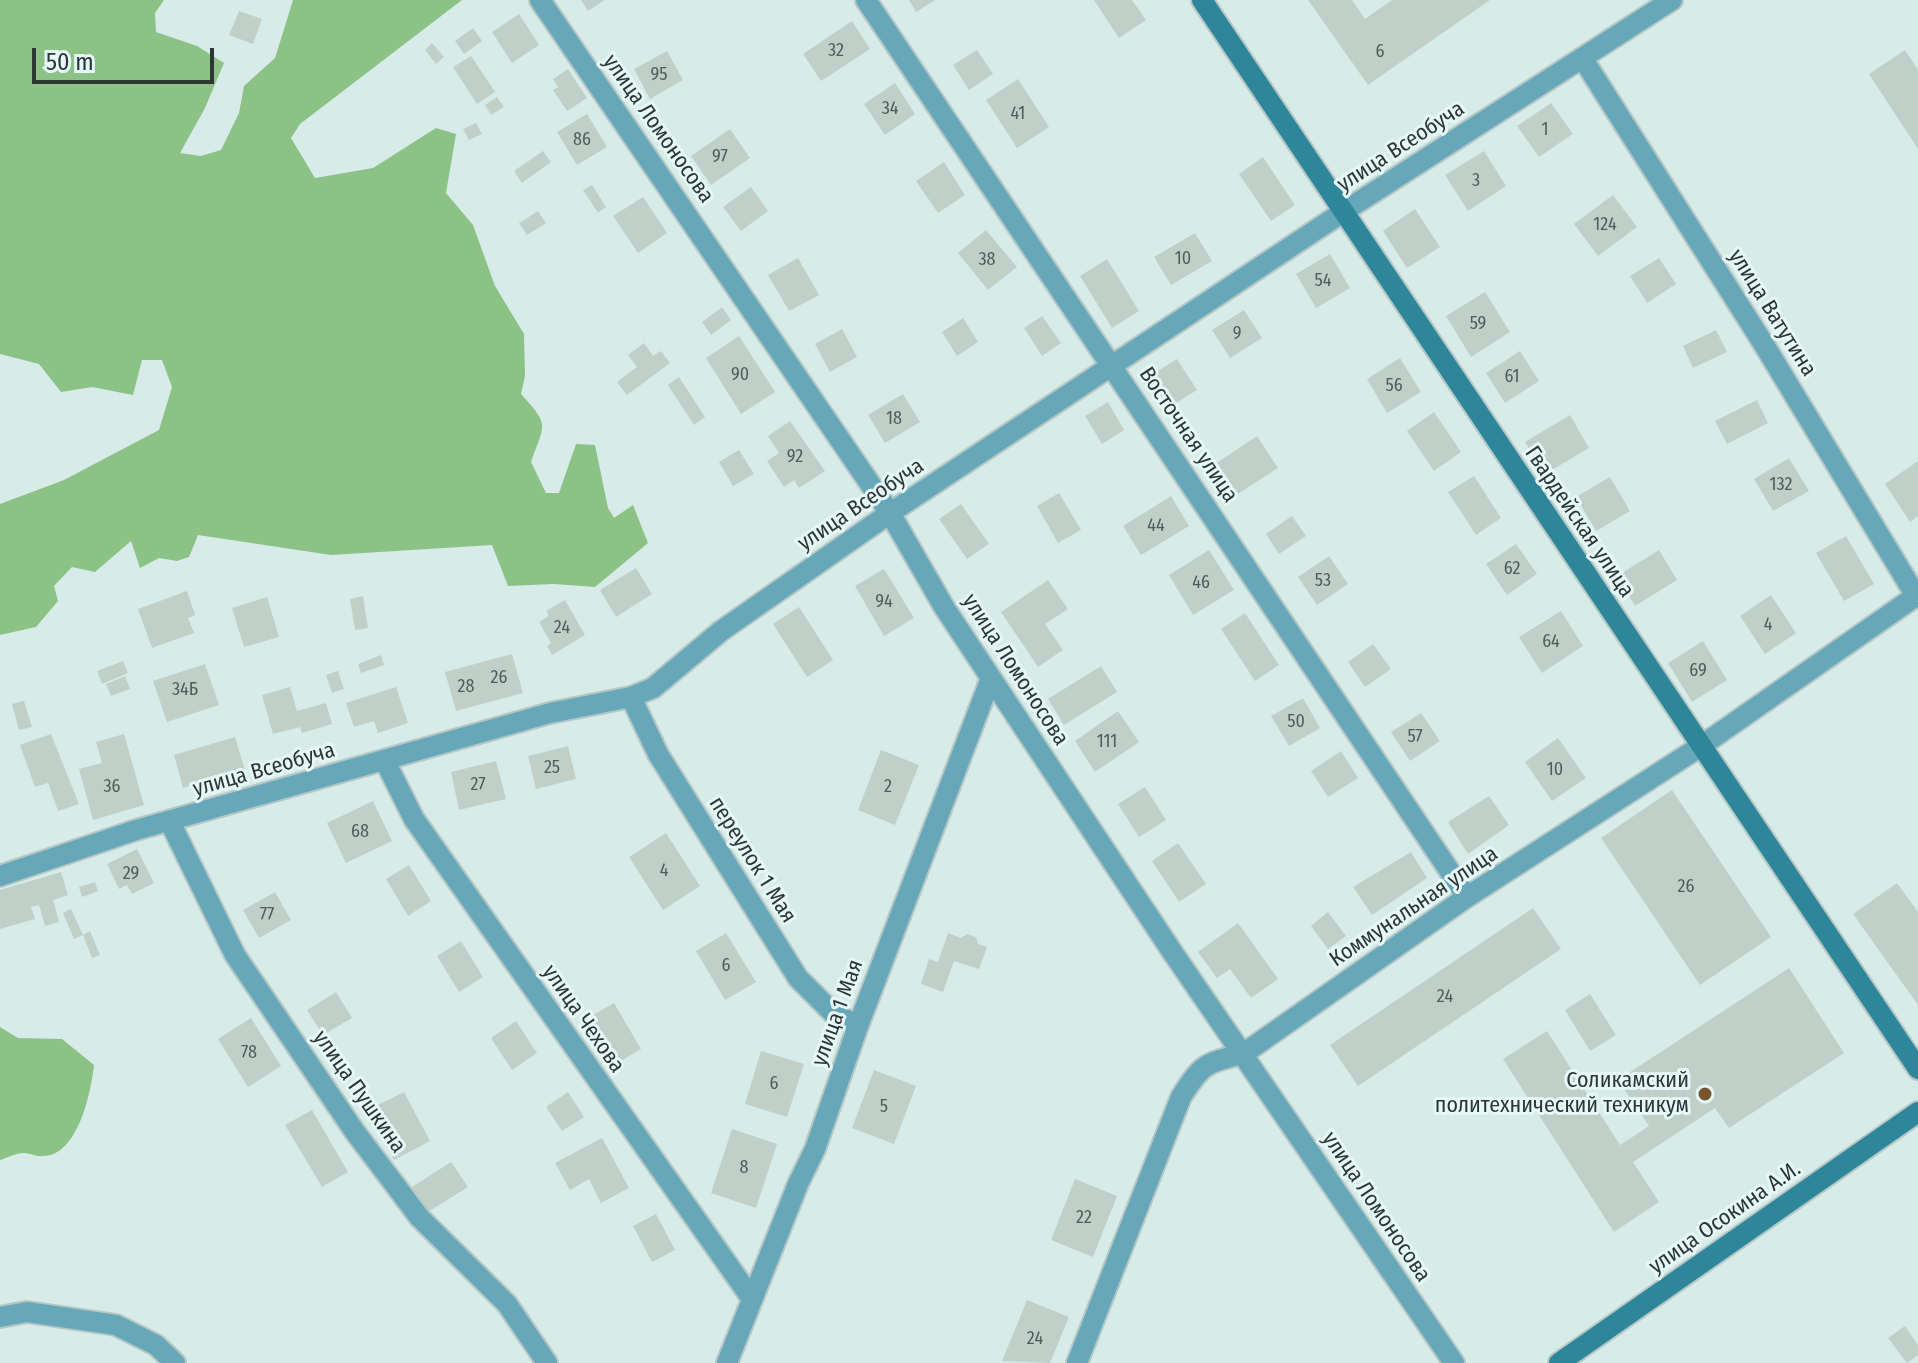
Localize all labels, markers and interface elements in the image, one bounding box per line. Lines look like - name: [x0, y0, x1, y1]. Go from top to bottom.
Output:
- scale bar: [36, 32, 218, 82]
- house number: 32: [828, 40, 844, 62]
- house number: 6: [1376, 41, 1384, 63]
- text: 50 m: [46, 48, 94, 76]
- street label: улица Ломоносова: [597, 50, 719, 208]
- house number: 95: [650, 64, 668, 86]
- street label: улица Всеобуча: [1332, 96, 1470, 198]
- house number: 34: [882, 98, 898, 120]
- house number: 41: [1011, 103, 1025, 125]
- house number: 1: [1541, 119, 1549, 141]
- house number: 86: [573, 129, 591, 151]
- house number: 97: [712, 146, 728, 168]
- house number: 3: [1472, 170, 1480, 192]
- house number: 124: [1593, 214, 1617, 236]
- street label: улица Ватутина: [1722, 245, 1822, 381]
- house number: 10: [1175, 248, 1191, 270]
- house number: 38: [978, 249, 996, 271]
- house number: 54: [1315, 270, 1331, 292]
- house number: 59: [1470, 313, 1486, 335]
- house number: 9: [1233, 323, 1241, 345]
- street label: Восточная улица: [1133, 362, 1243, 508]
- house number: 90: [731, 364, 749, 386]
- house number: 61: [1504, 366, 1520, 388]
- house number: 56: [1385, 375, 1403, 397]
- house number: 18: [886, 408, 902, 430]
- street label: Гвардейская улица: [1519, 441, 1639, 603]
- house number: 92: [787, 446, 803, 468]
- street label: улица Всеобуча: [793, 453, 929, 557]
- house number: 132: [1770, 474, 1792, 496]
- house number: 44: [1147, 515, 1165, 537]
- house number: 62: [1504, 558, 1520, 580]
- house number: 53: [1315, 570, 1331, 592]
- house number: 46: [1192, 572, 1210, 594]
- street label: улица Ломоносова: [956, 589, 1074, 751]
- house number: 94: [875, 591, 893, 613]
- house number: 4: [1764, 614, 1772, 636]
- house number: 24: [554, 617, 570, 639]
- house number: 64: [1542, 631, 1560, 653]
- house number: 69: [1689, 660, 1707, 682]
- house number: 26: [491, 667, 507, 689]
- house number: 28: [458, 676, 474, 698]
- house number: 34Б: [172, 679, 198, 701]
- house number: 50: [1287, 711, 1305, 733]
- house number: 57: [1407, 726, 1423, 748]
- house number: 111: [1097, 731, 1117, 753]
- street label: улица Всеобуча: [190, 737, 338, 803]
- house number: 25: [544, 757, 560, 779]
- house number: 10: [1547, 759, 1563, 781]
- house number: 27: [470, 774, 486, 796]
- house number: 36: [103, 776, 121, 798]
- house number: 2: [884, 776, 892, 798]
- street label: переулок 1 Мая: [703, 792, 801, 928]
- house number: 68: [351, 821, 369, 843]
- street label: Коммунальная улица: [1325, 841, 1503, 973]
- house number: 4: [660, 860, 668, 882]
- house number: 29: [123, 863, 139, 885]
- house number: 26: [1678, 876, 1694, 898]
- house number: 77: [260, 904, 274, 926]
- house number: 6: [722, 955, 730, 977]
- street label: улица 1 Мая: [807, 956, 869, 1070]
- street label: улица Чехова: [536, 960, 630, 1078]
- house number: 24: [1437, 986, 1453, 1008]
- street label: улица Пушкина: [307, 1026, 411, 1158]
- house number: 78: [241, 1042, 257, 1064]
- place label: Соликамский политехнический техникум: [1435, 1068, 1689, 1120]
- house number: 6: [770, 1073, 778, 1095]
- marker: Соликамский политехнический техникум: [1696, 1085, 1714, 1103]
- house number: 5: [880, 1096, 888, 1118]
- street label: улица Ломоносова: [1316, 1127, 1436, 1287]
- street label: улица Осокина А.И.: [1644, 1156, 1806, 1280]
- house number: 8: [740, 1157, 748, 1179]
- house number: 22: [1076, 1207, 1092, 1229]
- house number: 24: [1027, 1328, 1043, 1350]

